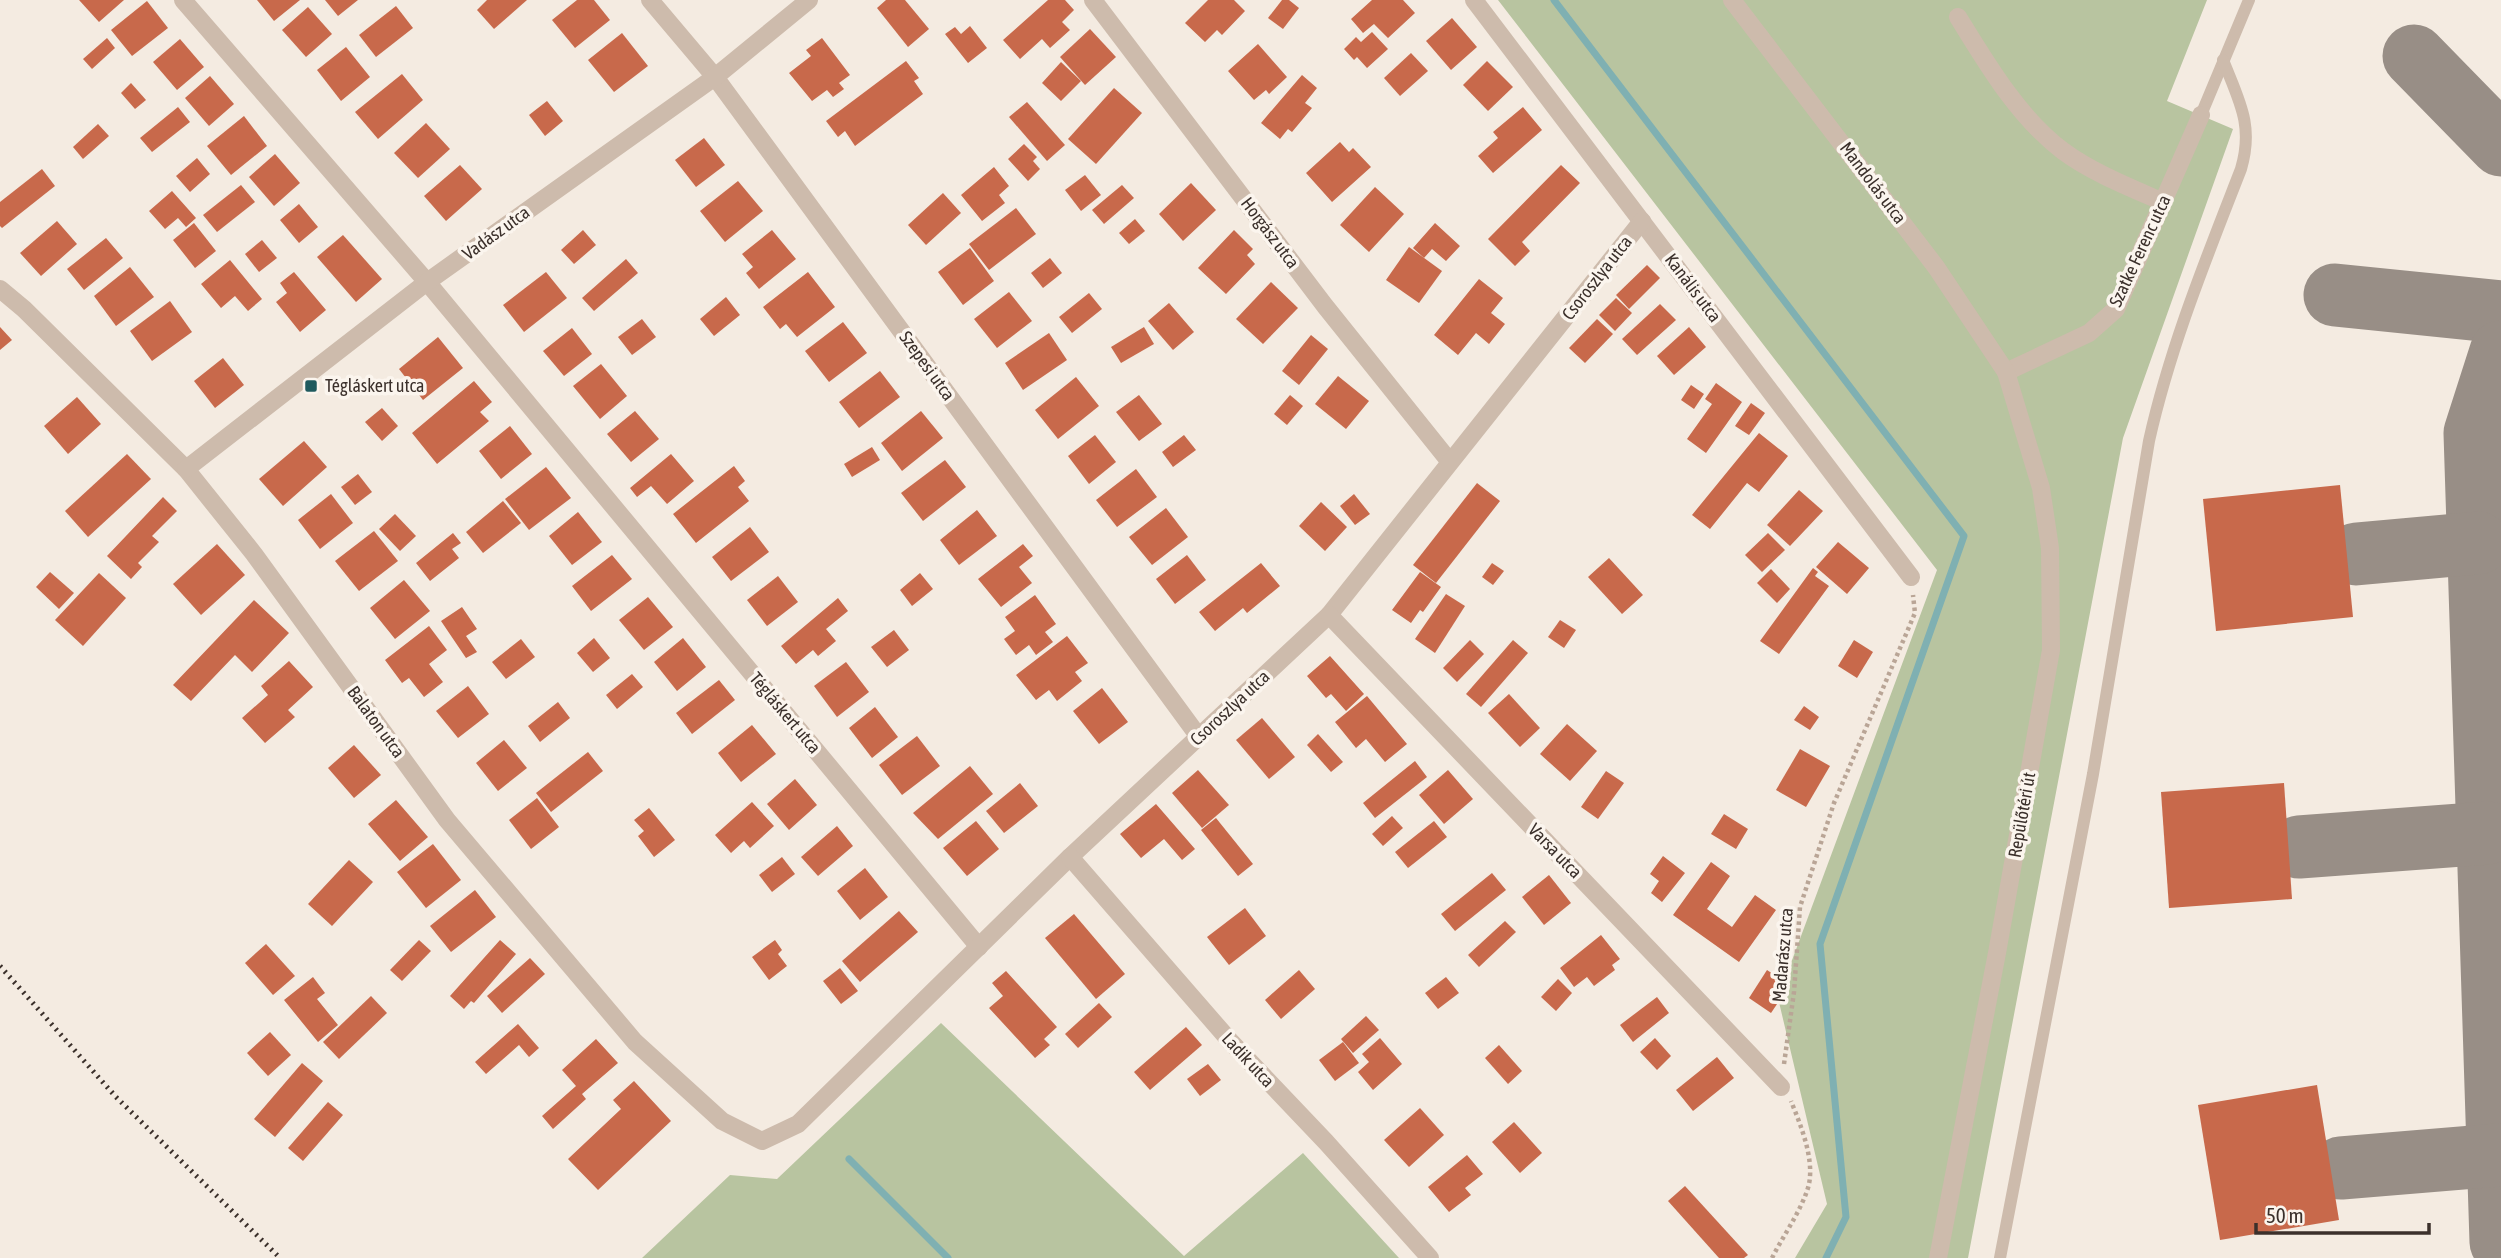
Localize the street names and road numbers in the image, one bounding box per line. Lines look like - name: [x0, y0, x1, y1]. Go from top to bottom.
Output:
- street label: Mandolás utca: [1836, 138, 1911, 228]
- street label: Szatke Ferenc utca: [2104, 192, 2175, 310]
- street label: Horgász utca: [1237, 193, 1304, 272]
- street label: Vadász utca: [458, 201, 533, 264]
- street label: Csoroszlya utca: [1557, 231, 1636, 324]
- street label: Kanális utca: [1661, 249, 1726, 326]
- street label: Szepesi utca: [895, 327, 960, 404]
- street label: Csoroszlya utca: [1186, 666, 1274, 750]
- street label: Tégláskert utca: [745, 668, 825, 758]
- street label: Balaton utca: [343, 682, 409, 762]
- street label: Repülőtéri út: [2004, 771, 2039, 859]
- street label: Varsa utca: [1524, 819, 1586, 882]
- street label: Madarász utca: [1768, 907, 1797, 1003]
- street label: Ladik utca: [1218, 1028, 1279, 1091]

